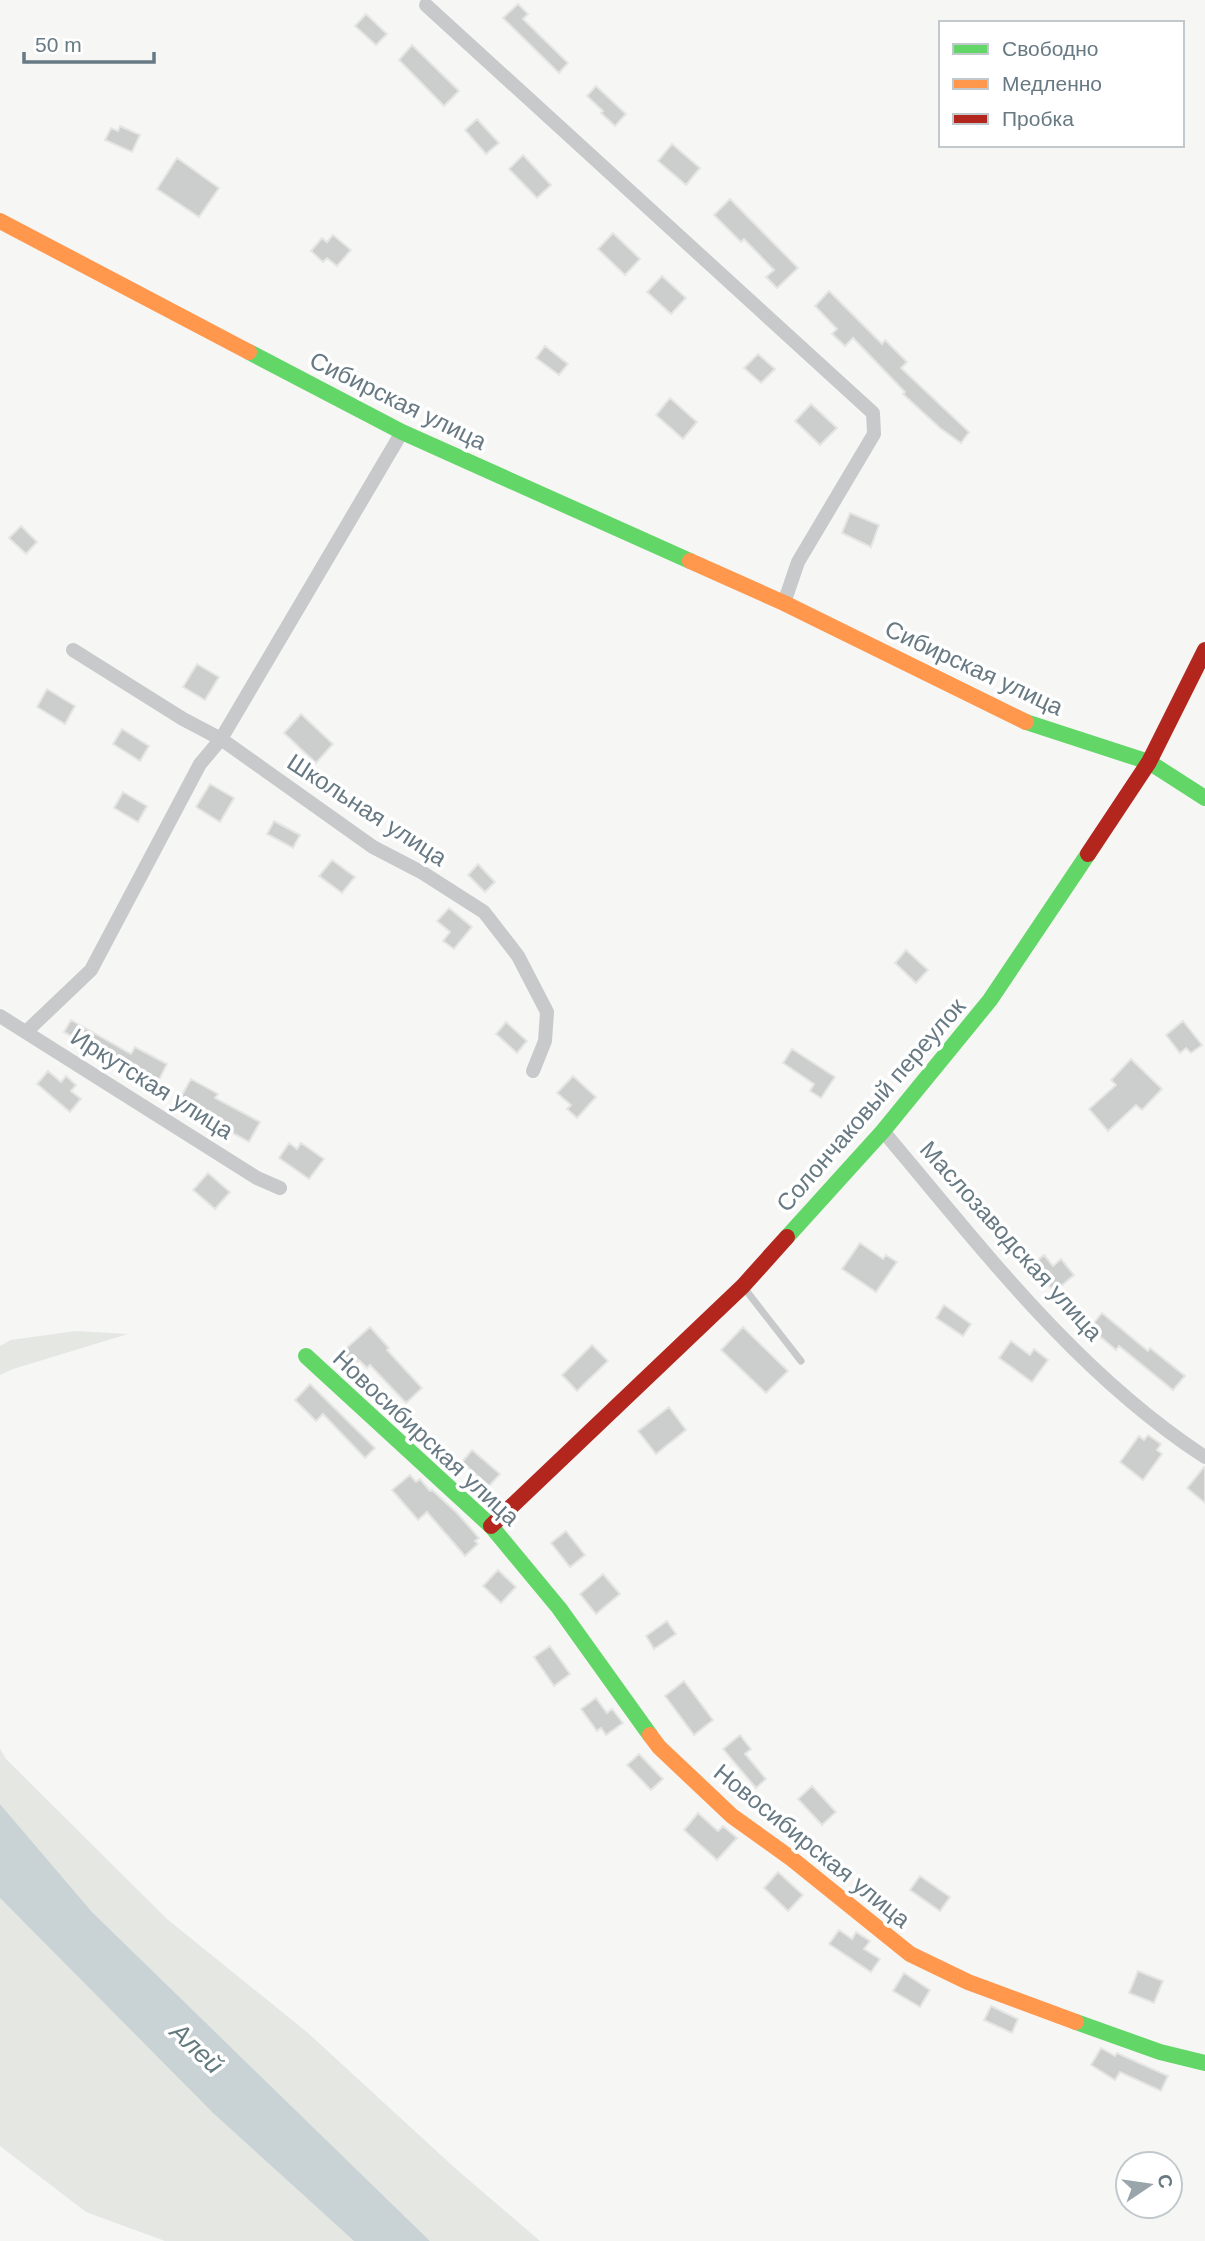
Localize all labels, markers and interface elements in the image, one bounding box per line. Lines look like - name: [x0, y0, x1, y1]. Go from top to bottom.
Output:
- scale bar: [24, 21, 154, 65]
- legend: [939, 21, 1184, 147]
- text: 50 m: [35, 33, 82, 56]
- text: Свободно: [1002, 37, 1099, 60]
- text: Медленно: [1002, 72, 1102, 95]
- text: Пробка: [1002, 107, 1074, 130]
- street label: Сибирская улица: [305, 346, 492, 455]
- street label: Сибирская улица: [881, 614, 1068, 721]
- street label: Школьная улица: [283, 748, 452, 871]
- street label: Солончаковый переулок: [771, 992, 971, 1217]
- street label: Иркутская улица: [66, 1023, 239, 1145]
- street label: Маслозаводская улица: [915, 1136, 1108, 1346]
- street label: Новосибирская улица: [328, 1344, 525, 1531]
- street label: Новосибирская улица: [709, 1758, 916, 1933]
- water label: Алей: [163, 2015, 230, 2080]
- north arrow: [1114, 2150, 1184, 2220]
- text: С: [1153, 2172, 1177, 2191]

